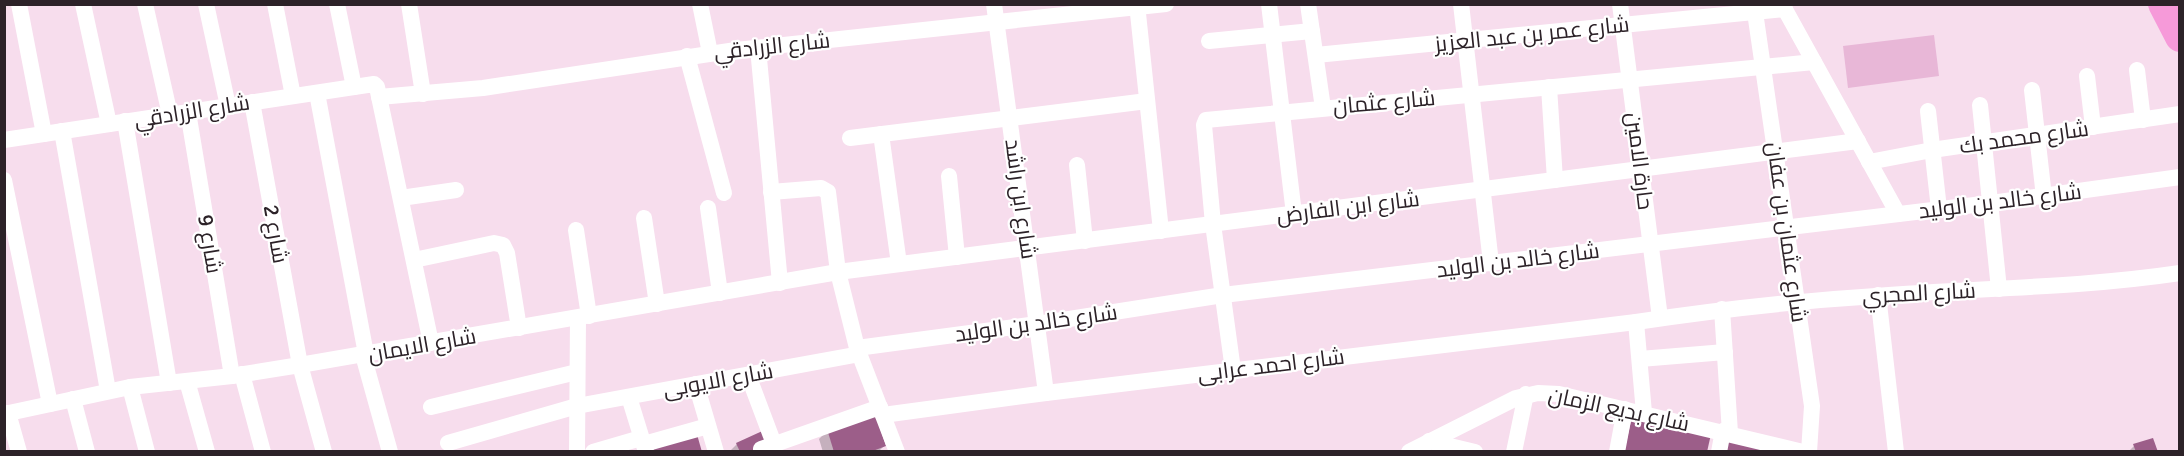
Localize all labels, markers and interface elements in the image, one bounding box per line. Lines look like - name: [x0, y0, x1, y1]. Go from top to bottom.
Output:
- street label: شارع عمر بن عبد العزيز: [1431, 10, 1631, 59]
- street label: شارع الزرادقي: [713, 26, 832, 69]
- street label: شارع عثمان: [1332, 84, 1437, 121]
- street label: شارع الزرادقي: [132, 89, 252, 136]
- street label: حارة الامين: [1621, 111, 1659, 211]
- street label: شارع محمد بك: [1958, 115, 2090, 160]
- street label: شارع ابن راشد: [998, 137, 1043, 261]
- street label: شارع عثمان بن عفان: [1760, 140, 1813, 324]
- street label: شارع خالد بن الوليد: [1917, 178, 2083, 225]
- street label: شارع ابن الفارض: [1275, 185, 1421, 230]
- street label: شارع 2: [257, 202, 294, 266]
- street label: شارع 9: [191, 213, 228, 276]
- street label: شارع خالد بن الوليد: [1435, 237, 1601, 284]
- street label: شارع المجري: [1861, 277, 1977, 312]
- street label: شارع خالد بن الوليد: [953, 298, 1119, 349]
- street label: شارع الايمان: [366, 322, 478, 369]
- street label: شارع احمد عرابى: [1196, 343, 1346, 388]
- street label: شارع الايوبى: [661, 357, 775, 404]
- street label: شارع بديع الزمان: [1546, 381, 1692, 438]

